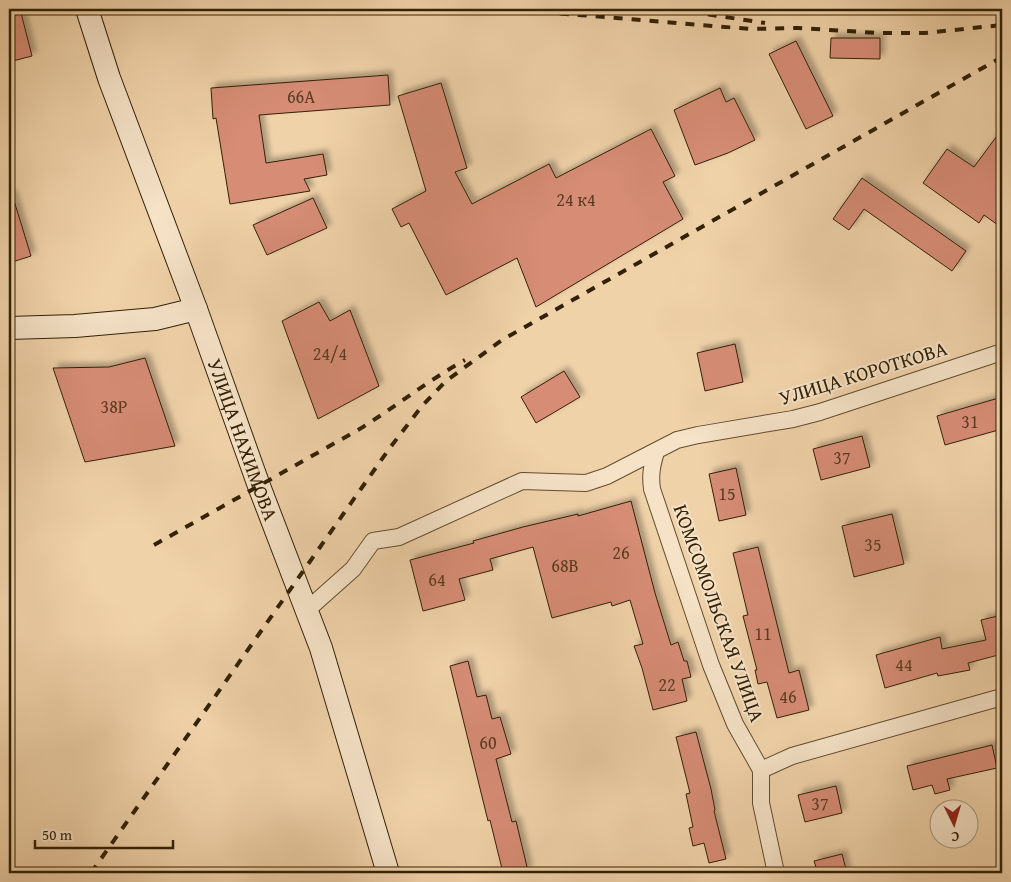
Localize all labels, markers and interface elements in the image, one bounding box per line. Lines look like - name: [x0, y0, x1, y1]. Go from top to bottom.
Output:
- house number: 66А: [287, 83, 315, 110]
- house number: 24 к4: [556, 186, 596, 213]
- street label: УЛИЦА КОРОТКОВА: [775, 333, 950, 412]
- house number: 24/4: [313, 340, 347, 367]
- street label: УЛИЦА НАХИМОВА: [201, 354, 286, 525]
- house number: 38Р: [100, 393, 128, 420]
- house number: 31: [961, 408, 979, 435]
- house number: 37: [833, 444, 851, 471]
- house number: 15: [718, 480, 736, 507]
- street label: КОМСОМОЛЬСКАЯ УЛИЦА: [667, 500, 772, 726]
- house number: 35: [864, 531, 882, 558]
- house number: 26: [612, 539, 630, 566]
- house number: 68В: [551, 552, 579, 579]
- house number: 64: [428, 566, 446, 593]
- house number: 11: [754, 620, 772, 647]
- house number: 44: [895, 651, 913, 678]
- house number: 22: [658, 671, 676, 698]
- house number: 46: [779, 683, 797, 710]
- house number: 60: [479, 729, 497, 756]
- house number: 37: [811, 790, 829, 817]
- north arrow: [928, 800, 978, 850]
- scale bar: [35, 817, 172, 849]
- text: 50 m: [42, 824, 73, 845]
- text: С: [950, 827, 960, 847]

